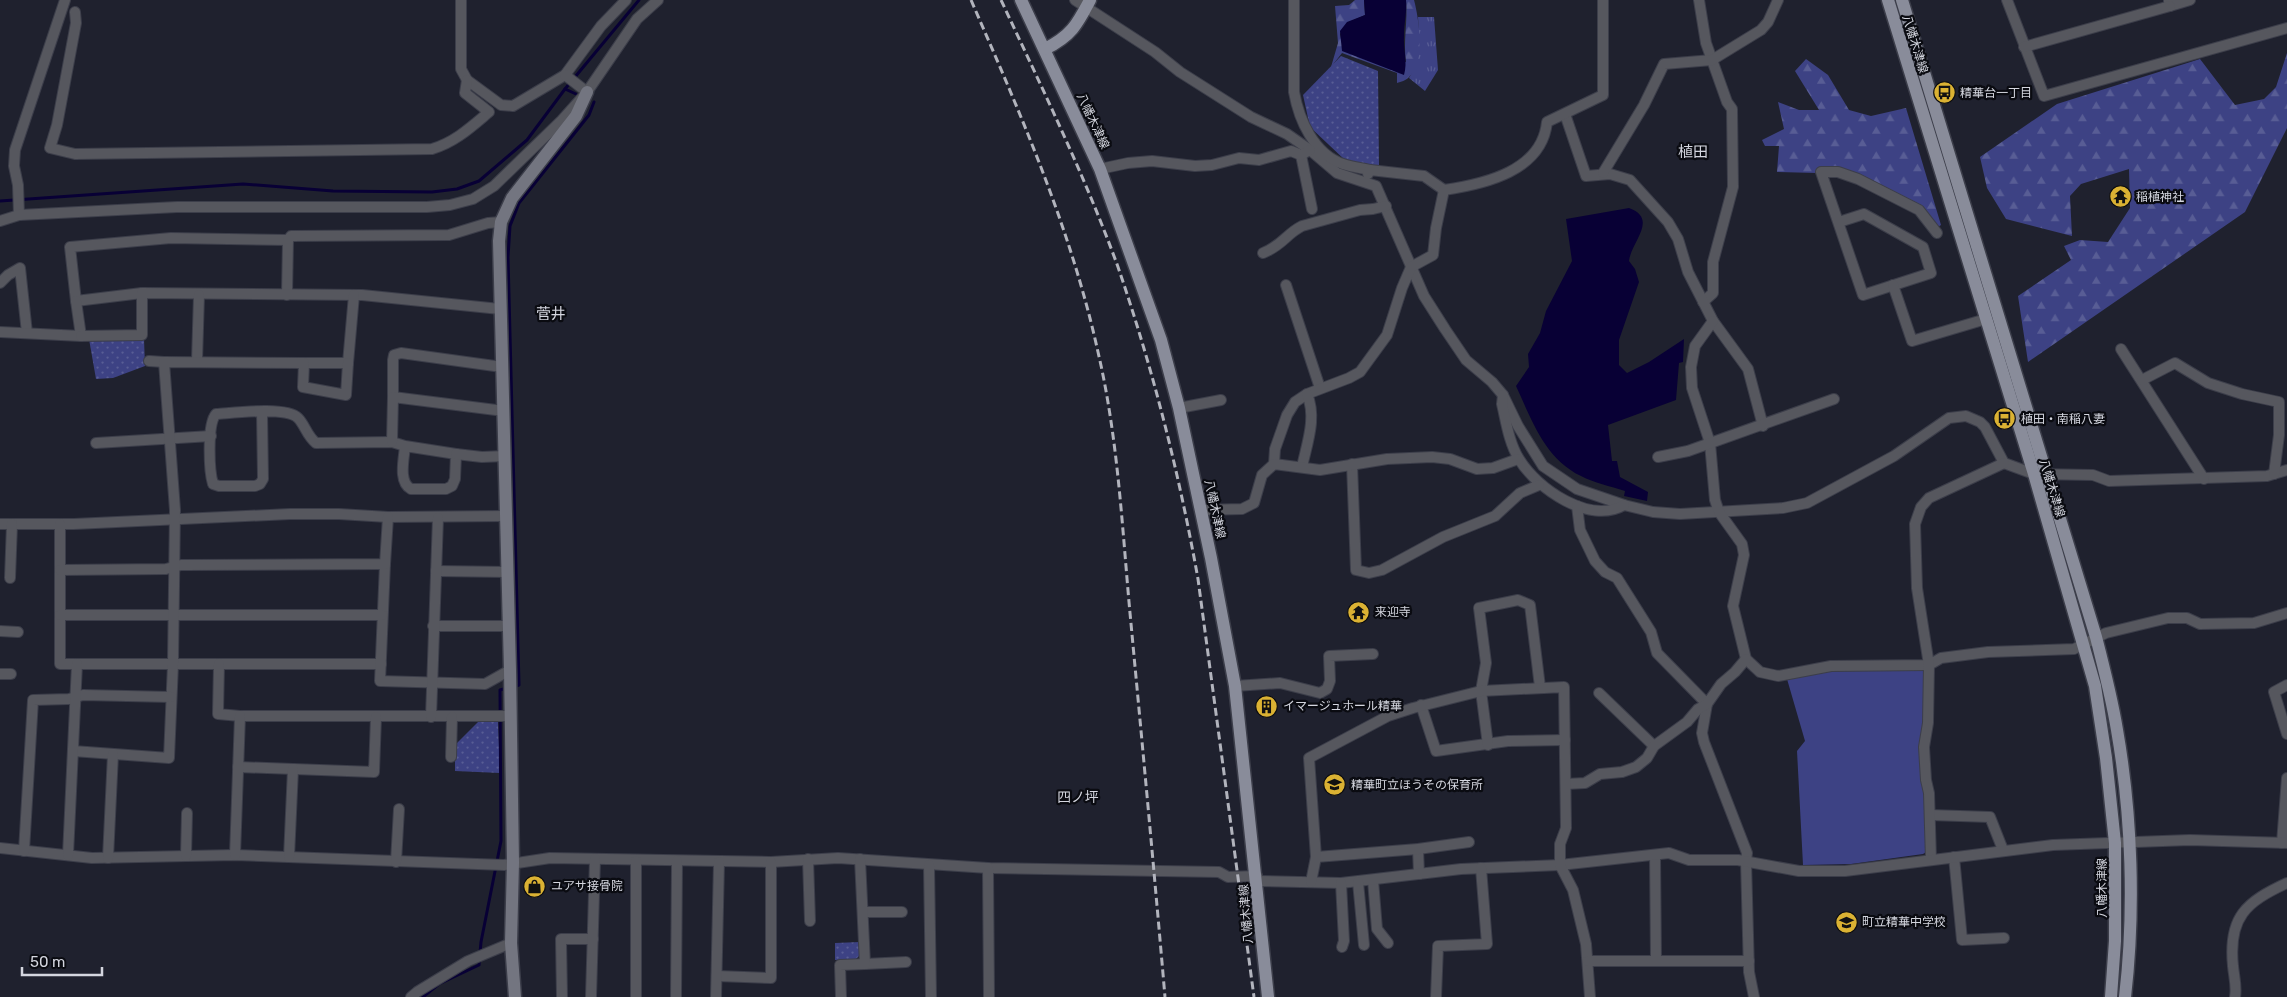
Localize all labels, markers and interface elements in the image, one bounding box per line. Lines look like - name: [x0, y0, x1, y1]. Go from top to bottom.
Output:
- street label: 八幡木津線: [1900, 13, 1930, 75]
- bus stop icon: 精華台一丁目: [1932, 81, 1956, 105]
- place label: 精華台一丁目: [1960, 86, 2032, 100]
- street label: 八幡木津線: [1074, 91, 1112, 151]
- district label: 植田: [1678, 143, 1708, 161]
- temple icon: 稲植神社: [2108, 185, 2132, 209]
- place label: 稲植神社: [2136, 190, 2184, 204]
- district label: 菅井: [536, 305, 566, 323]
- bus stop icon: 植田・南稲八妻: [1993, 407, 2017, 431]
- place label: 植田・南稲八妻: [2021, 412, 2105, 426]
- street label: 八幡木津線: [2037, 457, 2067, 519]
- street label: 八幡木津線: [1202, 478, 1228, 540]
- temple icon: 来迎寺: [1347, 600, 1371, 624]
- place label: 来迎寺: [1375, 605, 1411, 619]
- building icon: イマージュホール精華: [1255, 694, 1279, 718]
- place label: イマージュホール精華: [1283, 699, 1402, 713]
- school or university icon: 精華町立ほうその保育所: [1323, 773, 1347, 797]
- place label: 精華町立ほうその保育所: [1351, 778, 1483, 792]
- district label: 四ノ坪: [1057, 789, 1099, 806]
- street label: 八幡木津線: [2095, 858, 2109, 918]
- shop icon: ユアサ接骨院: [523, 874, 547, 898]
- place label: ユアサ接骨院: [551, 879, 623, 893]
- street label: 八幡木津線: [1236, 883, 1256, 945]
- school or university icon: 町立精華中学校: [1834, 910, 1858, 934]
- place label: 町立精華中学校: [1862, 915, 1946, 929]
- scale bar: [22, 944, 102, 976]
- text: 50 m: [30, 953, 65, 971]

